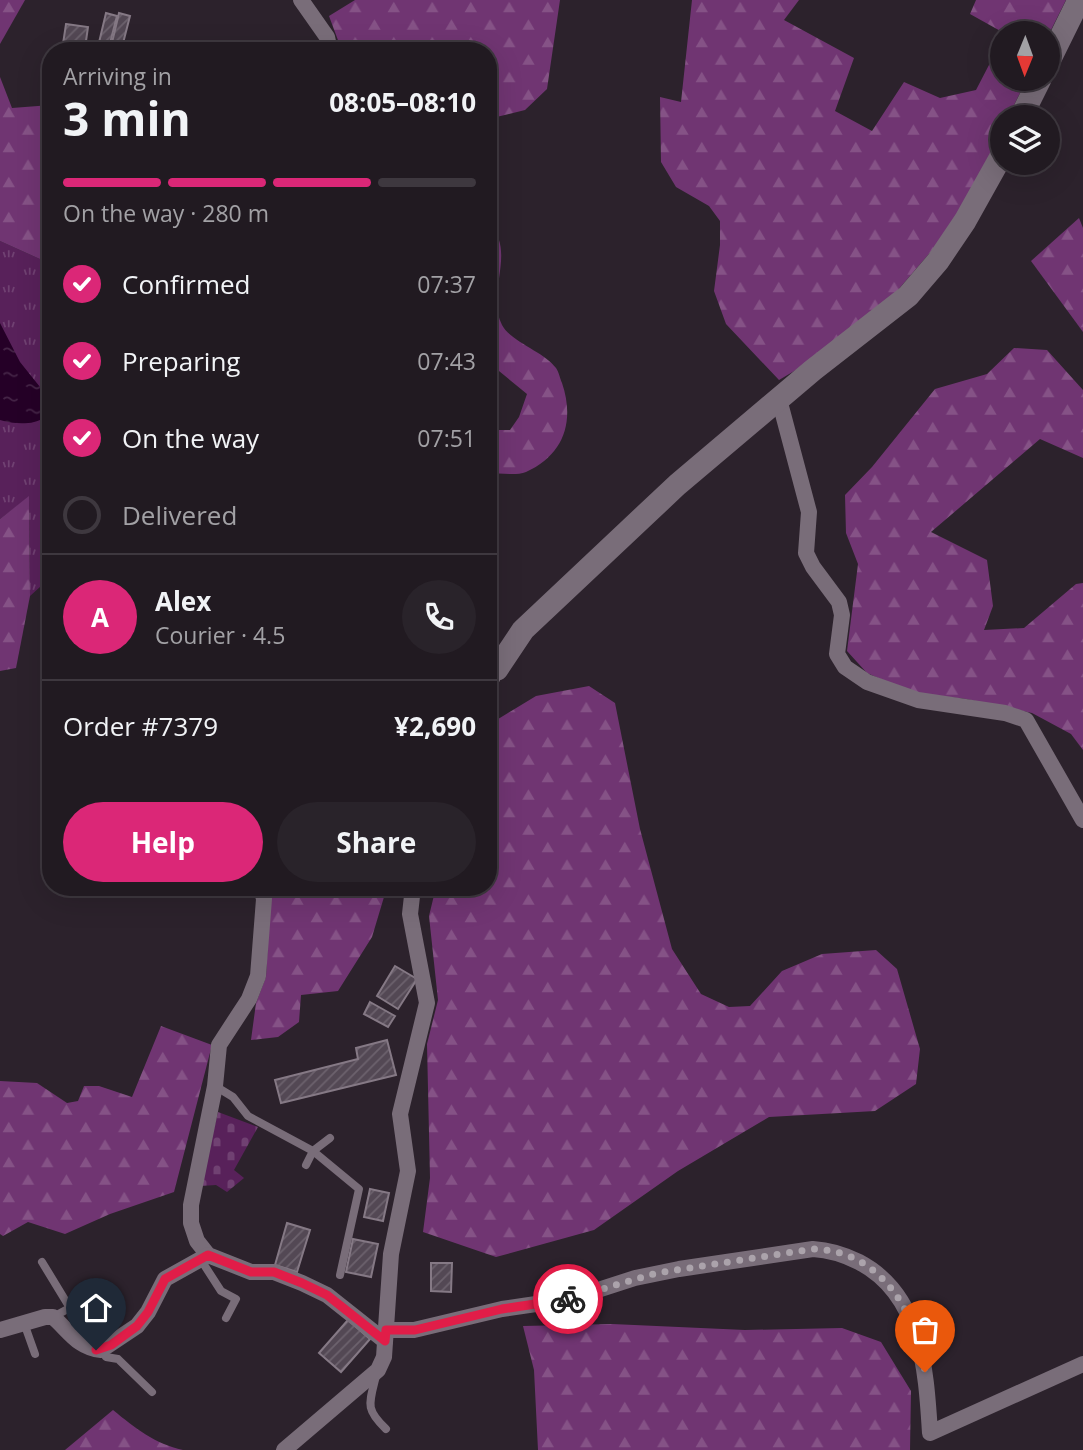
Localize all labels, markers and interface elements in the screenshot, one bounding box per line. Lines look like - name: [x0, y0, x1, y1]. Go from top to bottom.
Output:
- north arrow: [990, 21, 1060, 91]
- map controls: [990, 21, 1060, 175]
- text: Arriving in: [63, 60, 172, 92]
- text: 08:05–08:10: [329, 84, 476, 120]
- text: 3 min: [63, 87, 191, 149]
- button: layers: [990, 105, 1060, 175]
- text: On the way · 280 m: [63, 197, 269, 229]
- icon: check: [63, 265, 101, 303]
- text: Confirmed: [122, 266, 250, 302]
- text: 07:37: [417, 268, 476, 300]
- icon: check: [63, 342, 101, 380]
- text: Preparing: [122, 343, 240, 379]
- text: 07:43: [417, 345, 476, 377]
- icon: check: [63, 419, 101, 457]
- text: On the way: [122, 420, 259, 456]
- text: 07:51: [417, 422, 476, 454]
- text: Delivered: [122, 497, 237, 533]
- button: phone: [402, 580, 476, 654]
- text: Alex: [155, 583, 211, 619]
- text: A: [91, 599, 109, 635]
- text: Courier · 4.5: [155, 619, 285, 651]
- text: Order #7379: [63, 708, 218, 744]
- text: ¥2,690: [394, 708, 476, 744]
- button: Help: [63, 802, 263, 882]
- button: Share: [277, 802, 476, 882]
- courier: [533, 1264, 603, 1334]
- pin: [66, 1278, 126, 1350]
- icon: bike: [549, 1280, 587, 1318]
- icon: home: [77, 1289, 115, 1327]
- pin: [895, 1300, 955, 1372]
- icon: bag: [906, 1311, 944, 1349]

